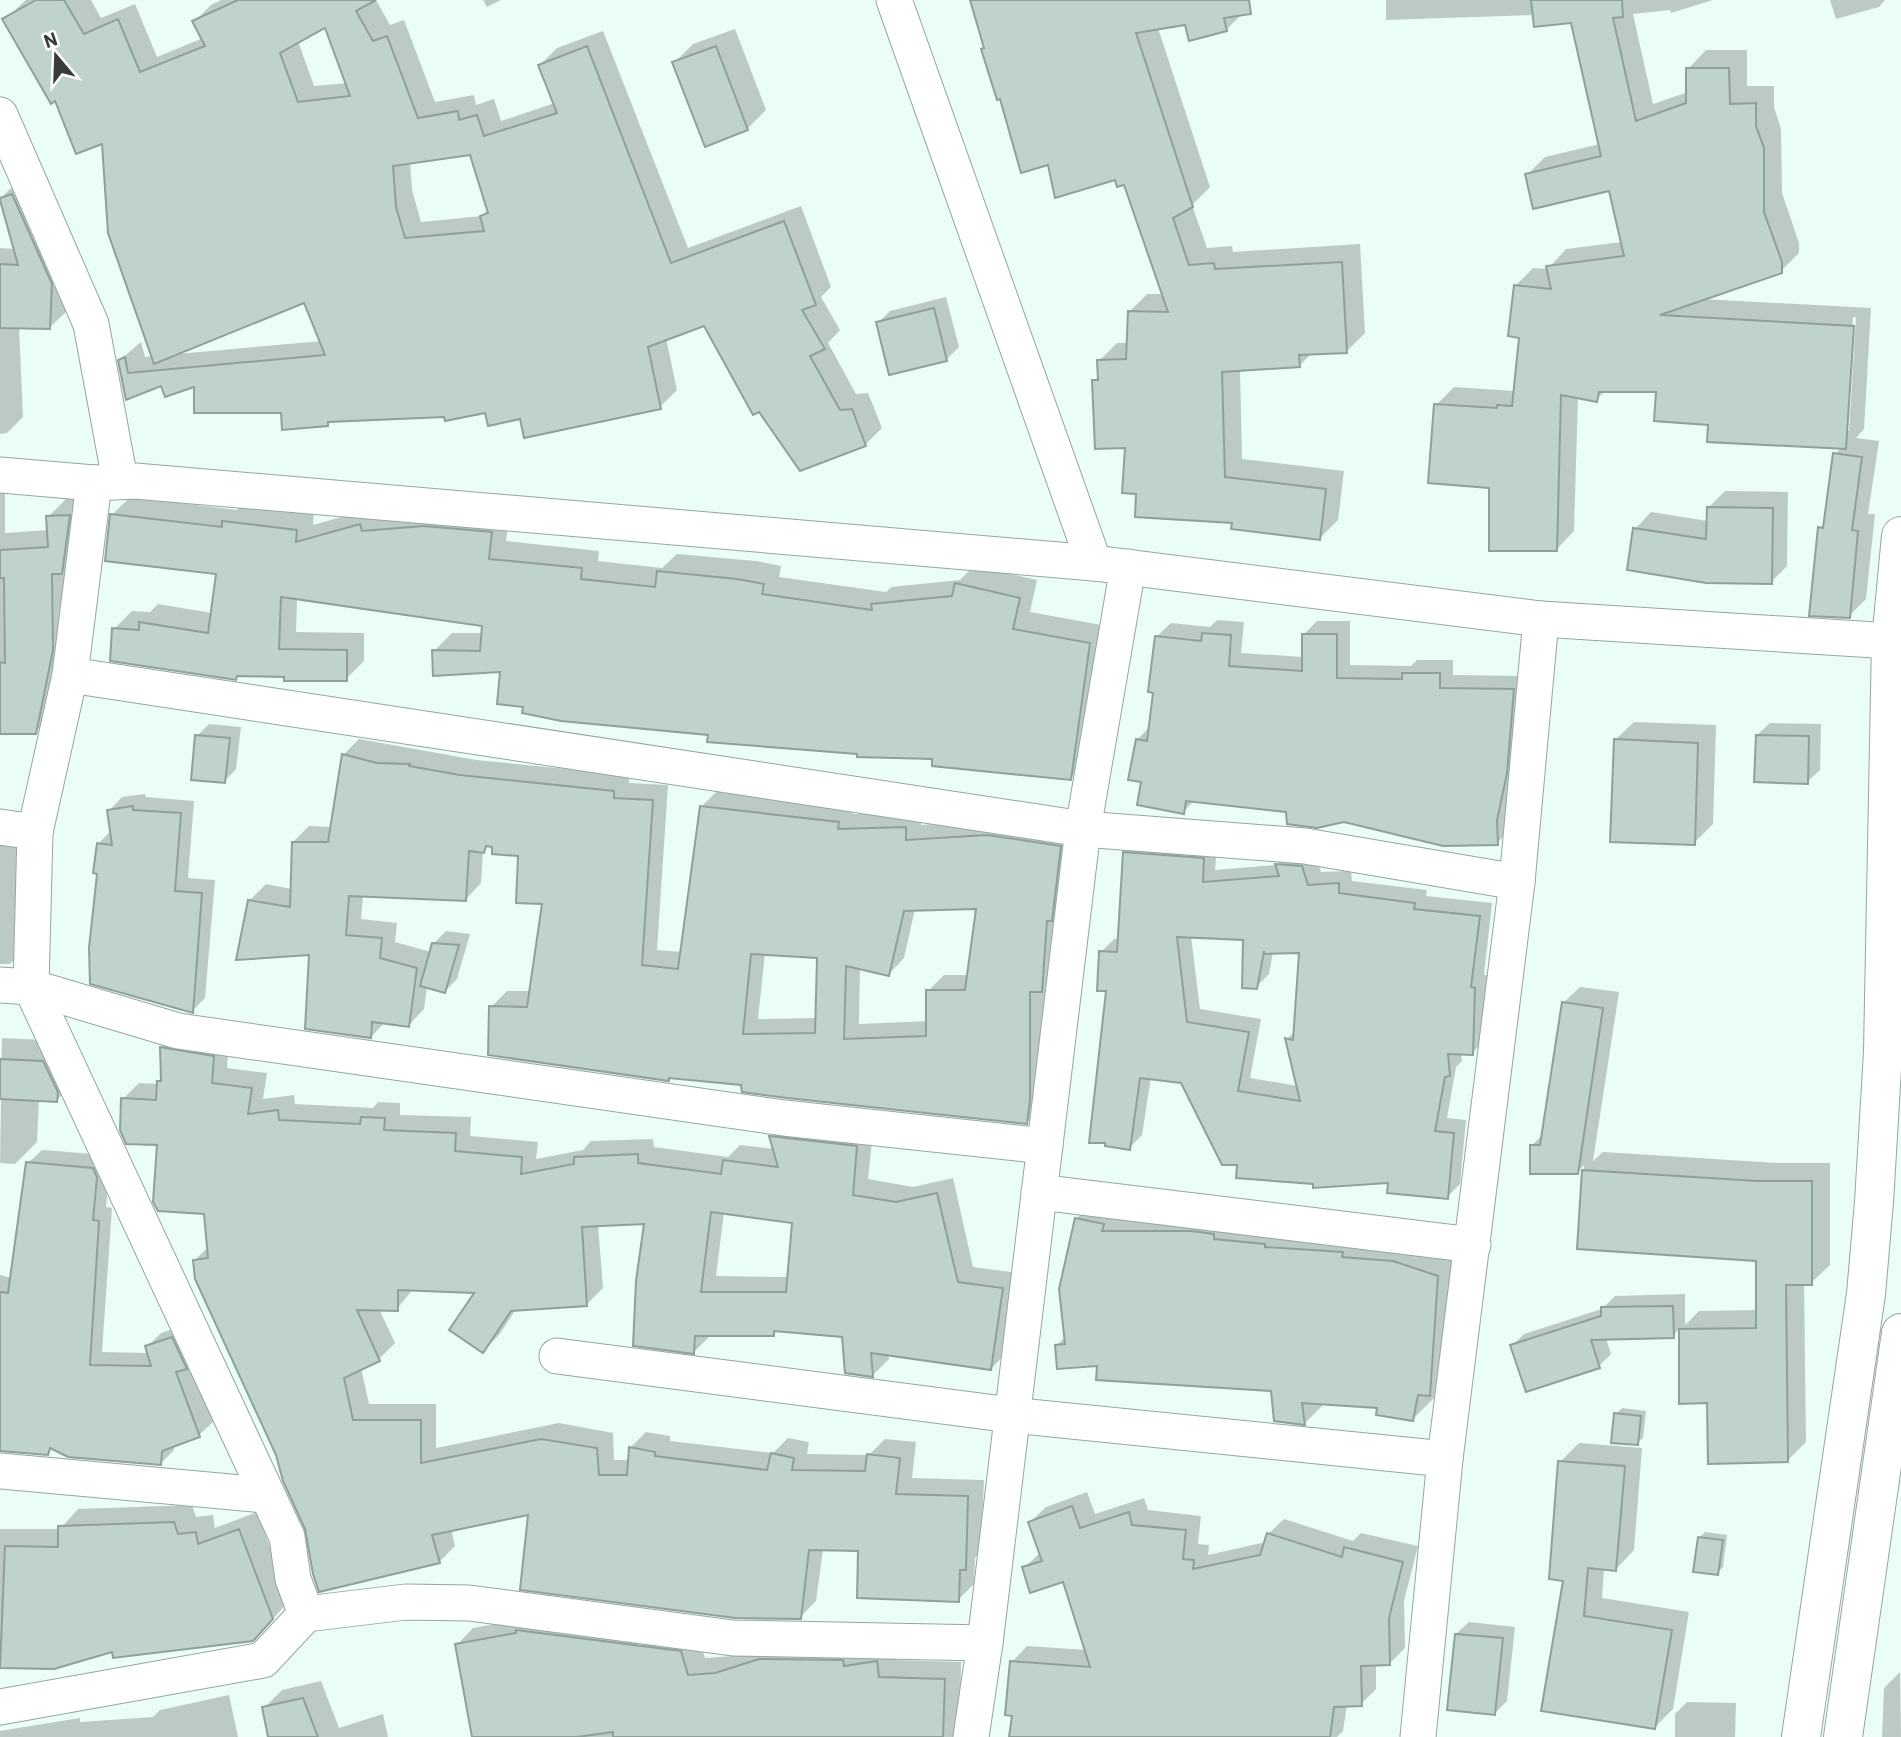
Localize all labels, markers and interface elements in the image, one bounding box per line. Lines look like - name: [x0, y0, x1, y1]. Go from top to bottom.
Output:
- north arrow: [21, 21, 91, 91]
- text: N: [41, 27, 60, 52]

